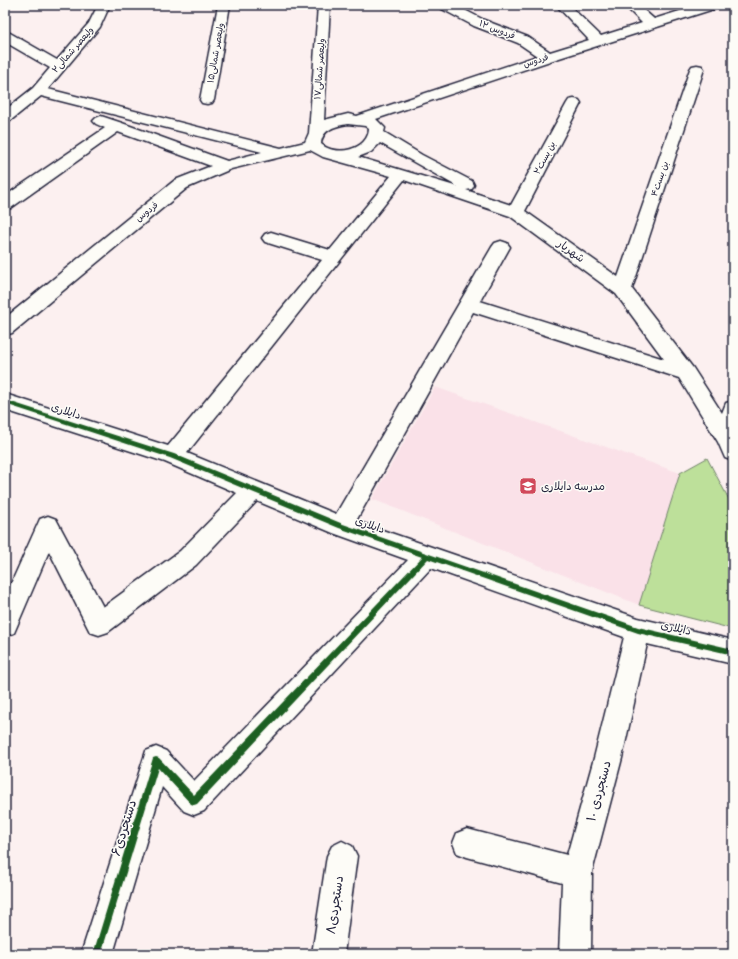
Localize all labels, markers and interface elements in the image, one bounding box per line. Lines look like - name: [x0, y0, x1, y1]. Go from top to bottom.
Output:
- street label: فردوس ۱۲: [477, 18, 517, 42]
- street label: ولیعصر شمالی۱۵: [205, 22, 227, 84]
- street label: ولیعصر شمالی۲: [50, 25, 96, 75]
- street label: ولیعصر شمالی۱۷: [312, 38, 328, 100]
- street label: فردوس: [522, 52, 550, 70]
- street label: بن بست۲: [532, 140, 558, 176]
- street label: بن بست۴: [649, 160, 671, 198]
- street label: فردوس: [134, 199, 161, 224]
- street label: شهریار: [554, 236, 587, 265]
- street label: دایلاری: [49, 400, 83, 422]
- school or university icon: مدرسه دایلاری: [518, 476, 538, 496]
- place label: مدرسه دایلاری: [541, 480, 605, 493]
- street label: دایلاری: [353, 514, 387, 536]
- street label: دایلاری: [660, 618, 692, 638]
- street label: دستجردی ۱۰: [583, 759, 615, 823]
- street label: دستجردی۶: [108, 798, 140, 858]
- street label: دستجردی۸: [323, 875, 347, 935]

